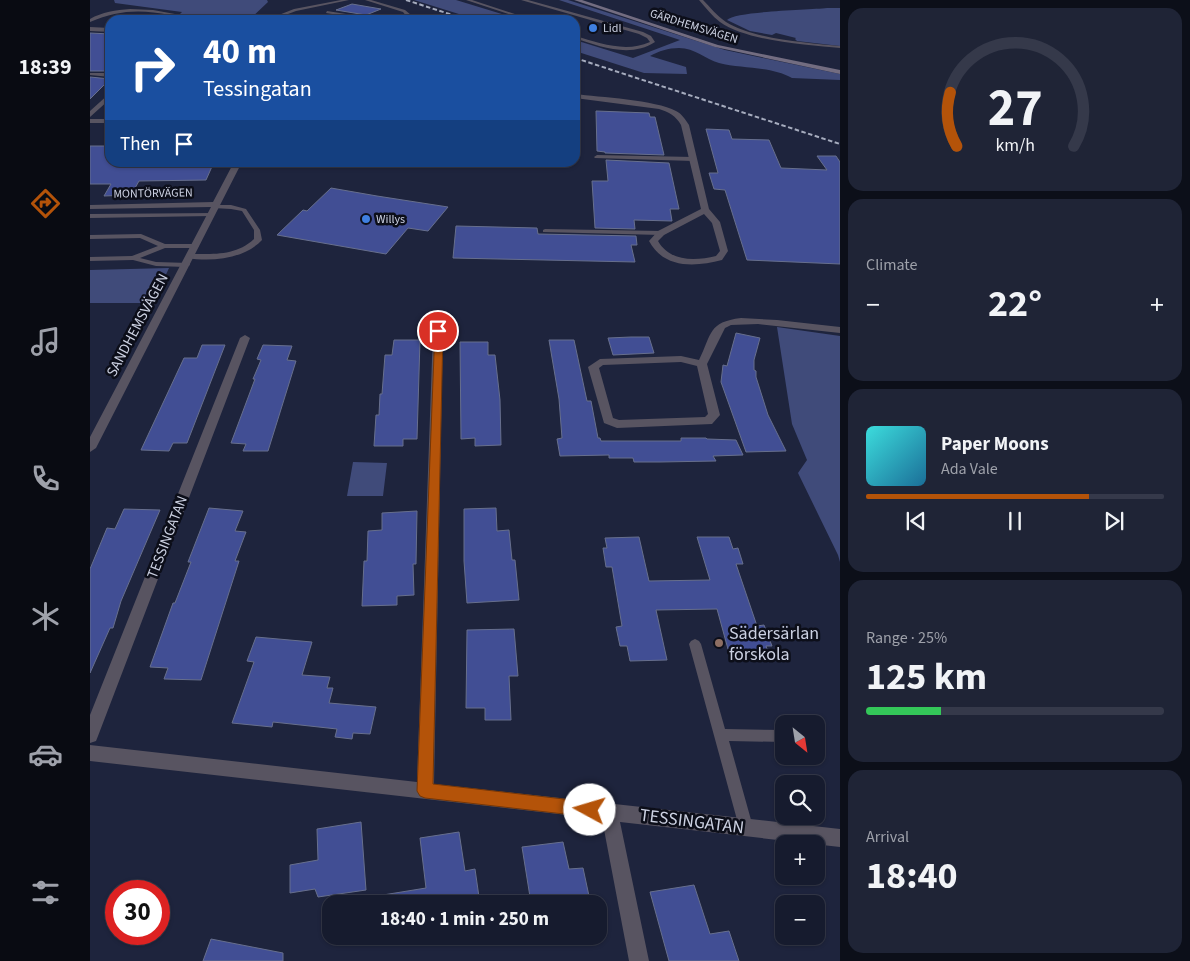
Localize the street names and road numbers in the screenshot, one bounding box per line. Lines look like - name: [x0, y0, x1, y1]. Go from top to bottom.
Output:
- street label: GÄRDHEMSVÄGEN: [648, 5, 740, 48]
- street label: MONTÖRVÄGEN: [113, 184, 193, 203]
- street label: SANDHEMSVÄGEN: [101, 270, 173, 381]
- street label: TESSINGATAN: [142, 493, 193, 582]
- street label: TESSINGATAN: [638, 803, 745, 840]

